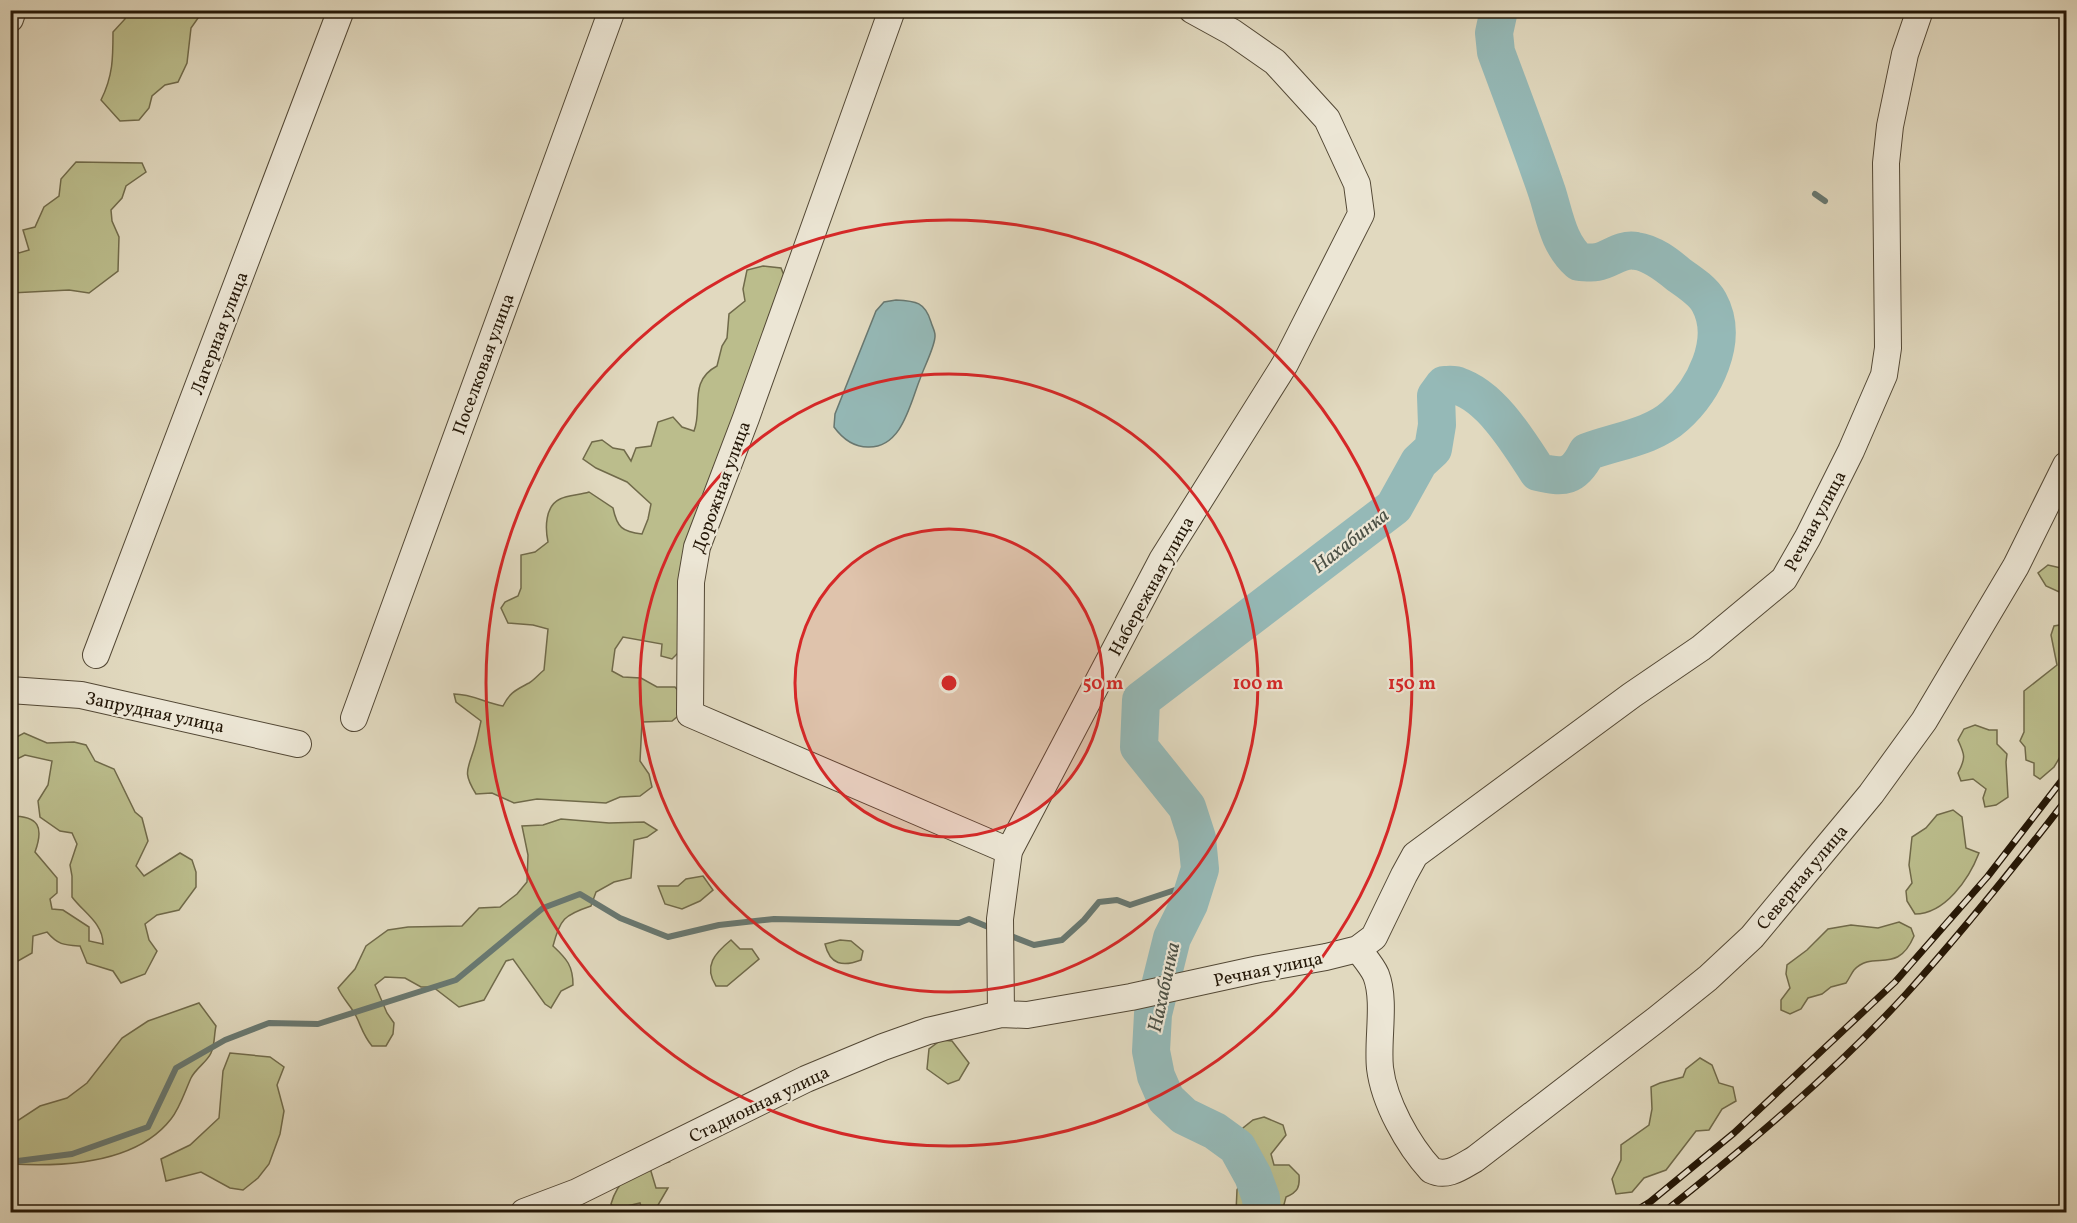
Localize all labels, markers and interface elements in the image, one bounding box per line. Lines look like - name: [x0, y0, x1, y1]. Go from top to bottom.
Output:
- street label: Лагерная улица: [185, 268, 255, 399]
- street label: Поселковая улица: [447, 290, 522, 439]
- street label: Дорожная улица: [687, 418, 758, 557]
- street label: Речная улица: [1779, 467, 1853, 576]
- water label: Нахабинка: [1307, 502, 1396, 581]
- street label: Набережная улица: [1104, 512, 1201, 661]
- text: 50 m: [1083, 672, 1123, 697]
- text: 100 m: [1233, 672, 1283, 697]
- text: 150 m: [1388, 672, 1436, 697]
- centre of rings: [939, 673, 959, 693]
- street label: Запрудная улица: [83, 687, 227, 740]
- street label: Северная улица: [1752, 820, 1855, 936]
- water label: Нахабинка: [1142, 940, 1188, 1035]
- street label: Речная улица: [1212, 947, 1325, 994]
- street label: Стадионная улица: [685, 1061, 834, 1150]

